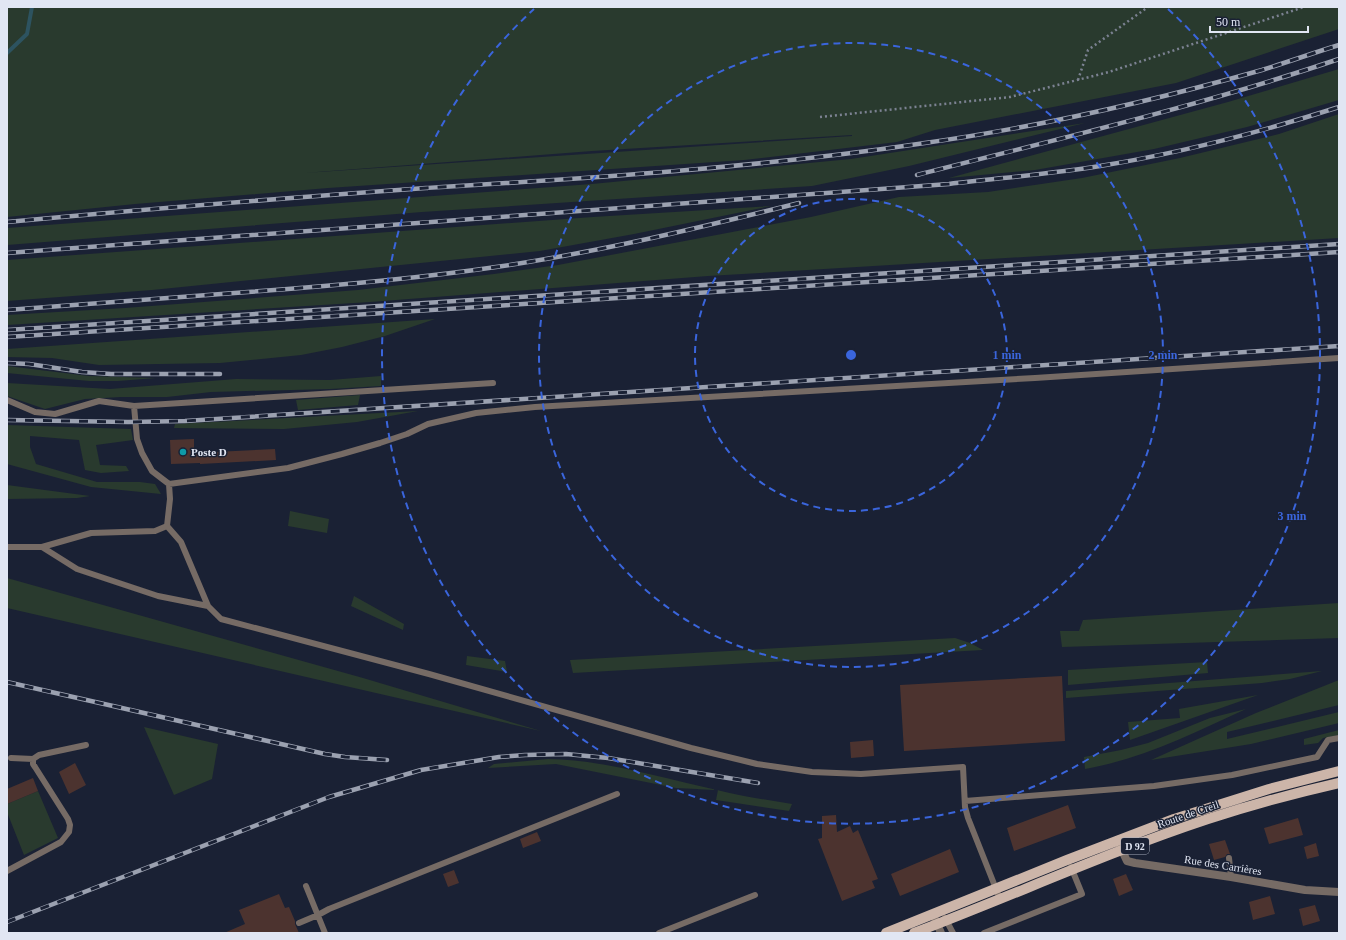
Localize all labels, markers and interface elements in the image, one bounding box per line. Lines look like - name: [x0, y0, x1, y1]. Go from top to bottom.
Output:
- scale bar: [1210, 8, 1308, 34]
- text: 50 m: [1216, 15, 1241, 29]
- centre of rings: [844, 348, 858, 362]
- text: 1 min: [992, 348, 1022, 362]
- text: 2 min: [1148, 348, 1178, 362]
- place label: Poste D: [191, 446, 227, 458]
- marker: Poste D: [178, 447, 188, 457]
- text: 3 min: [1277, 509, 1307, 523]
- street label: Route de Creil: [1156, 798, 1220, 830]
- road number: D 92: [1121, 838, 1149, 854]
- street label: Rue des Carrières: [1183, 853, 1263, 877]

